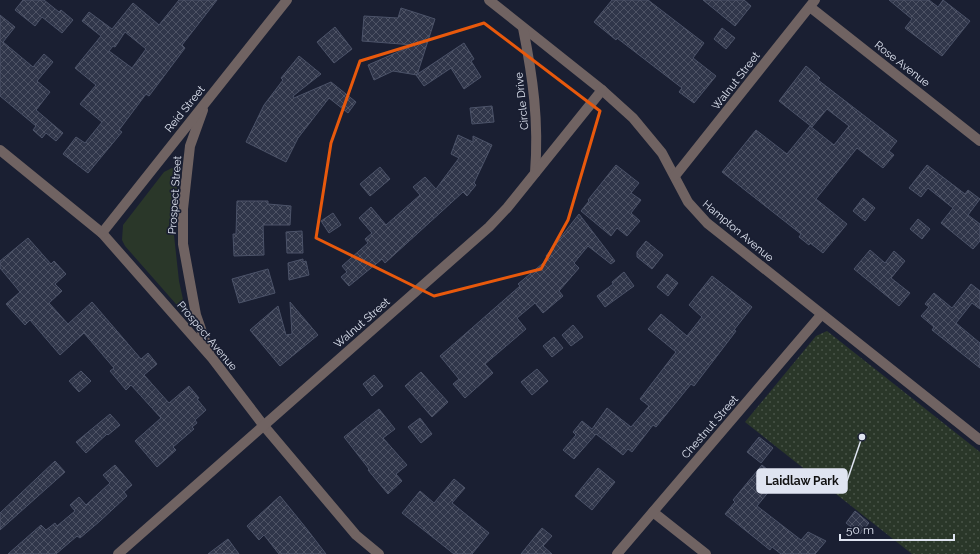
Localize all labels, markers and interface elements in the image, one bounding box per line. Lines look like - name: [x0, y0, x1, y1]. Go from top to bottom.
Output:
- street label: Rose Avenue: [872, 38, 933, 90]
- street label: Walnut Street: [709, 49, 763, 113]
- street label: Circle Drive: [512, 71, 532, 131]
- street label: Reid Street: [162, 83, 208, 135]
- street label: Prospect Street: [166, 155, 184, 235]
- street label: Hampton Avenue: [700, 198, 776, 265]
- street label: Walnut Street: [331, 295, 393, 351]
- street label: Prospect Avenue: [174, 299, 240, 374]
- street label: Chestnut Street: [679, 393, 741, 461]
- callout: Laidlaw Park: [757, 469, 847, 493]
- text: Laidlaw Park: [765, 474, 839, 488]
- scale bar: [840, 516, 954, 542]
- text: 50 m: [846, 523, 874, 537]

